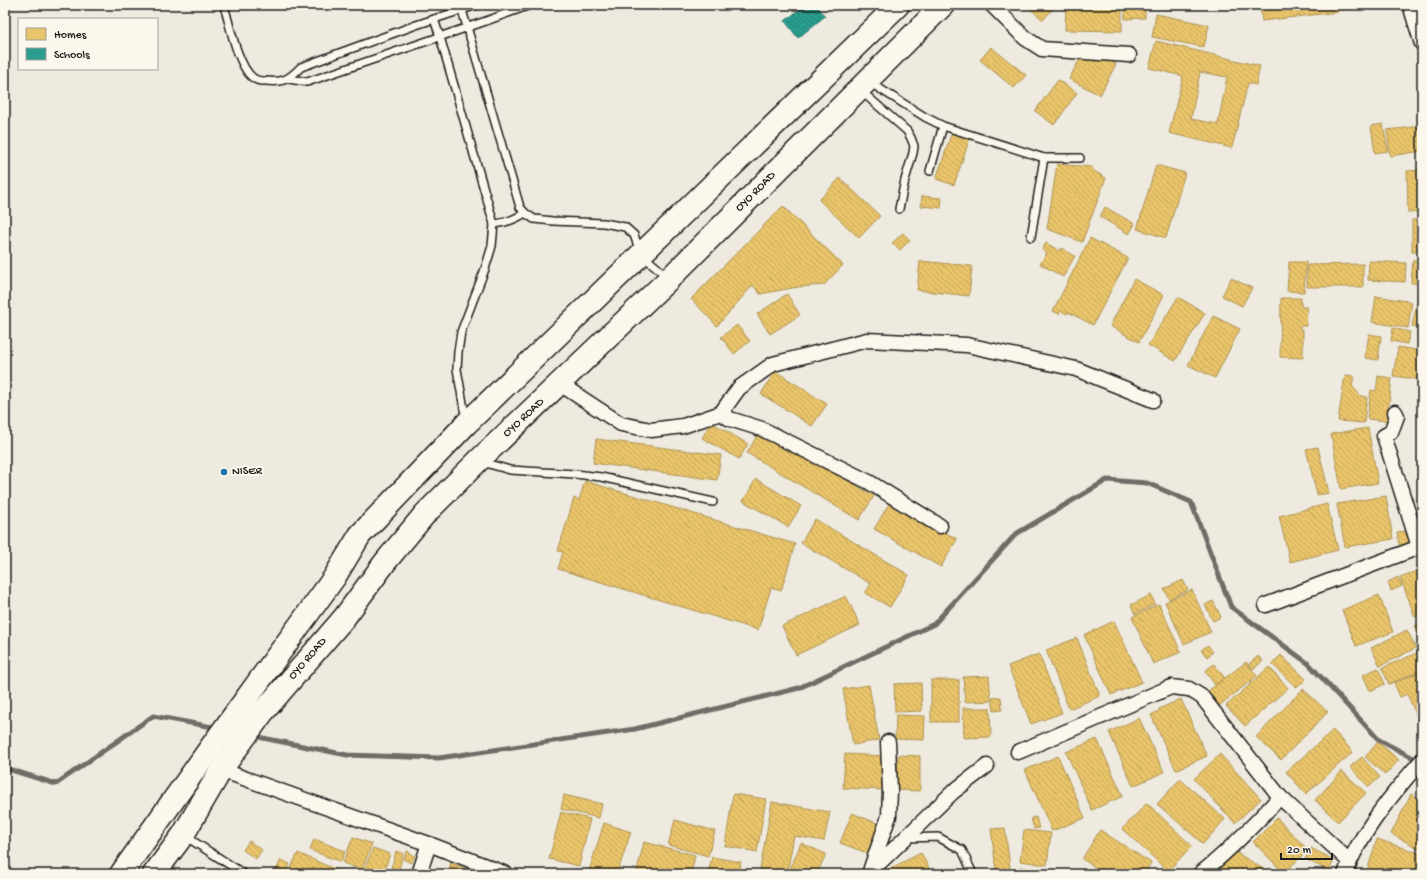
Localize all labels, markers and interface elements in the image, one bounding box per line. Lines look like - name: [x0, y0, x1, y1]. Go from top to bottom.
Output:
- legend: [18, 18, 158, 70]
- text: Homes: [54, 29, 87, 43]
- text: Schools: [54, 49, 90, 63]
- street label: OYO ROAD: [733, 169, 779, 215]
- street label: OYO ROAD: [500, 395, 548, 441]
- place label: NISER: [232, 465, 263, 479]
- marker: NISER: [219, 467, 229, 477]
- street label: OYO ROAD: [286, 635, 330, 683]
- scale bar: [1281, 835, 1332, 861]
- text: 20 m: [1287, 844, 1312, 858]

